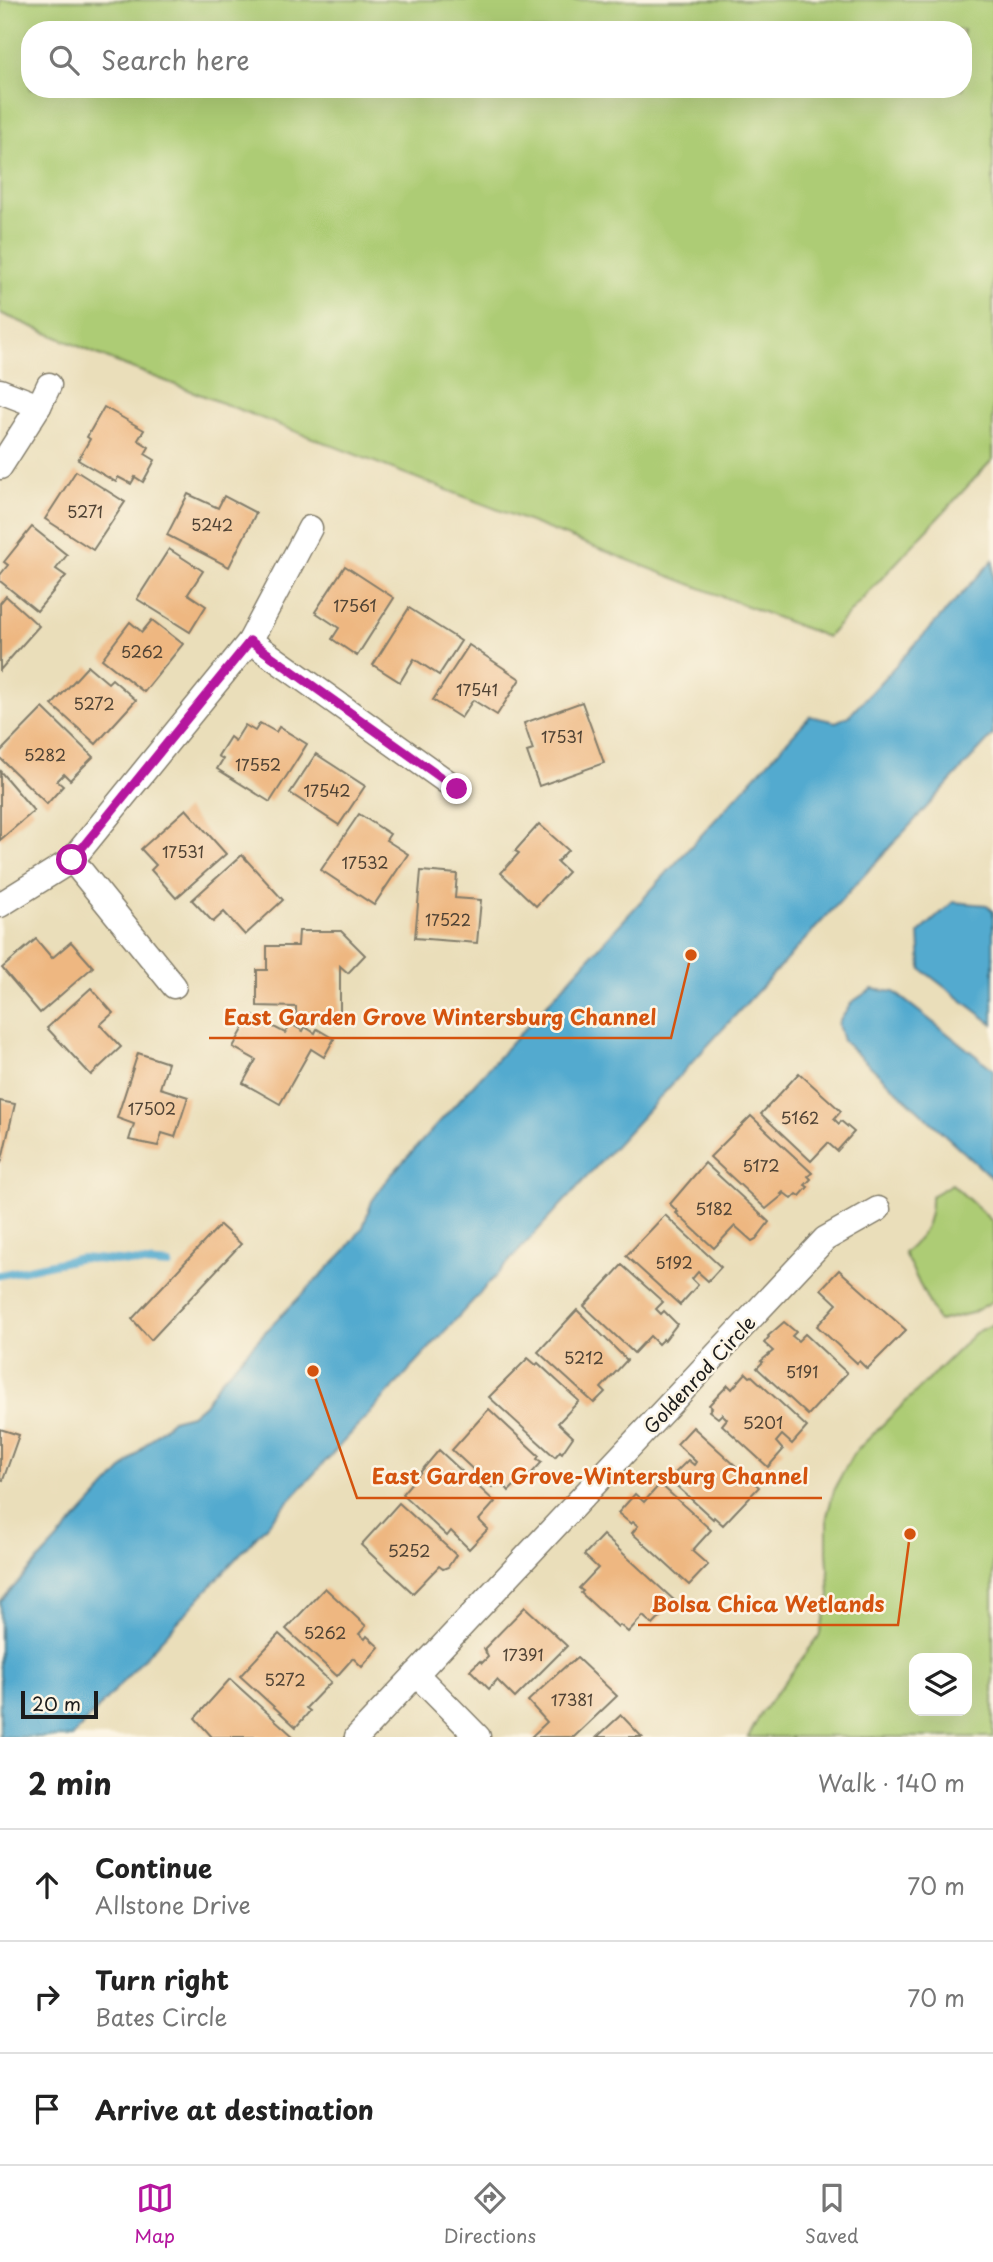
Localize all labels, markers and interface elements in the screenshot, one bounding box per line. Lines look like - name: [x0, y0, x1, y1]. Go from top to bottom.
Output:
- search box: [21, 21, 972, 98]
- text: Search here: [101, 40, 250, 79]
- icon: search: [45, 41, 83, 79]
- house number: 5271: [67, 499, 103, 523]
- house number: 5242: [191, 512, 233, 536]
- house number: 17561: [333, 593, 377, 617]
- house number: 5262: [121, 639, 163, 663]
- house number: 17541: [456, 677, 498, 701]
- house number: 5272: [74, 691, 114, 715]
- house number: 17531: [541, 724, 583, 748]
- house number: 5282: [24, 742, 66, 766]
- house number: 17552: [235, 752, 281, 776]
- route end: [441, 773, 472, 804]
- house number: 17542: [303, 778, 351, 802]
- house number: 17531: [162, 839, 204, 863]
- route start: [56, 844, 87, 875]
- house number: 17532: [341, 850, 389, 874]
- house number: 17522: [425, 907, 471, 931]
- callout: East Garden Grove Wintersburg Channel: [209, 996, 671, 1038]
- text: East Garden Grove Wintersburg Channel: [224, 1000, 656, 1032]
- house number: 17502: [128, 1096, 176, 1120]
- house number: 5162: [781, 1105, 819, 1129]
- house number: 5172: [742, 1153, 780, 1177]
- house number: 5182: [695, 1196, 733, 1220]
- house number: 5192: [655, 1250, 693, 1274]
- street label: Goldenrod Circle: [637, 1308, 761, 1440]
- house number: 5212: [564, 1345, 604, 1369]
- house number: 5191: [786, 1359, 818, 1383]
- house number: 5201: [743, 1410, 783, 1434]
- callout: East Garden Grove-Wintersburg Channel: [357, 1456, 822, 1498]
- text: East Garden Grove-Wintersburg Channel: [372, 1459, 808, 1491]
- house number: 5252: [388, 1538, 430, 1562]
- callout: Bolsa Chica Wetlands: [638, 1583, 898, 1625]
- text: Bolsa Chica Wetlands: [651, 1587, 885, 1619]
- house number: 5262: [304, 1620, 346, 1644]
- house number: 17391: [503, 1642, 543, 1666]
- map controls: [909, 1653, 972, 1716]
- button: layers: [909, 1653, 972, 1716]
- house number: 5272: [265, 1667, 305, 1691]
- house number: 17381: [551, 1687, 593, 1711]
- scale bar: [21, 1688, 98, 1720]
- text: 20 m: [32, 1689, 81, 1717]
- text: 2 min: [28, 1760, 112, 1805]
- text: Walk · 140 m: [818, 1765, 965, 1800]
- text: Continue: [95, 1848, 212, 1887]
- icon: ahead: [28, 1866, 66, 1904]
- text: 70 m: [907, 1868, 965, 1903]
- text: Allstone Drive: [95, 1887, 251, 1922]
- text: Turn right: [95, 1960, 229, 1999]
- icon: right: [28, 1978, 66, 2016]
- text: 70 m: [907, 1980, 965, 2015]
- text: Bates Circle: [95, 1999, 227, 2034]
- icon: arrive: [28, 2090, 66, 2128]
- text: Arrive at destination: [95, 2090, 374, 2129]
- tab: Map: [134, 2179, 175, 2249]
- tab: Directions: [444, 2179, 536, 2249]
- tab: Saved: [805, 2179, 859, 2249]

